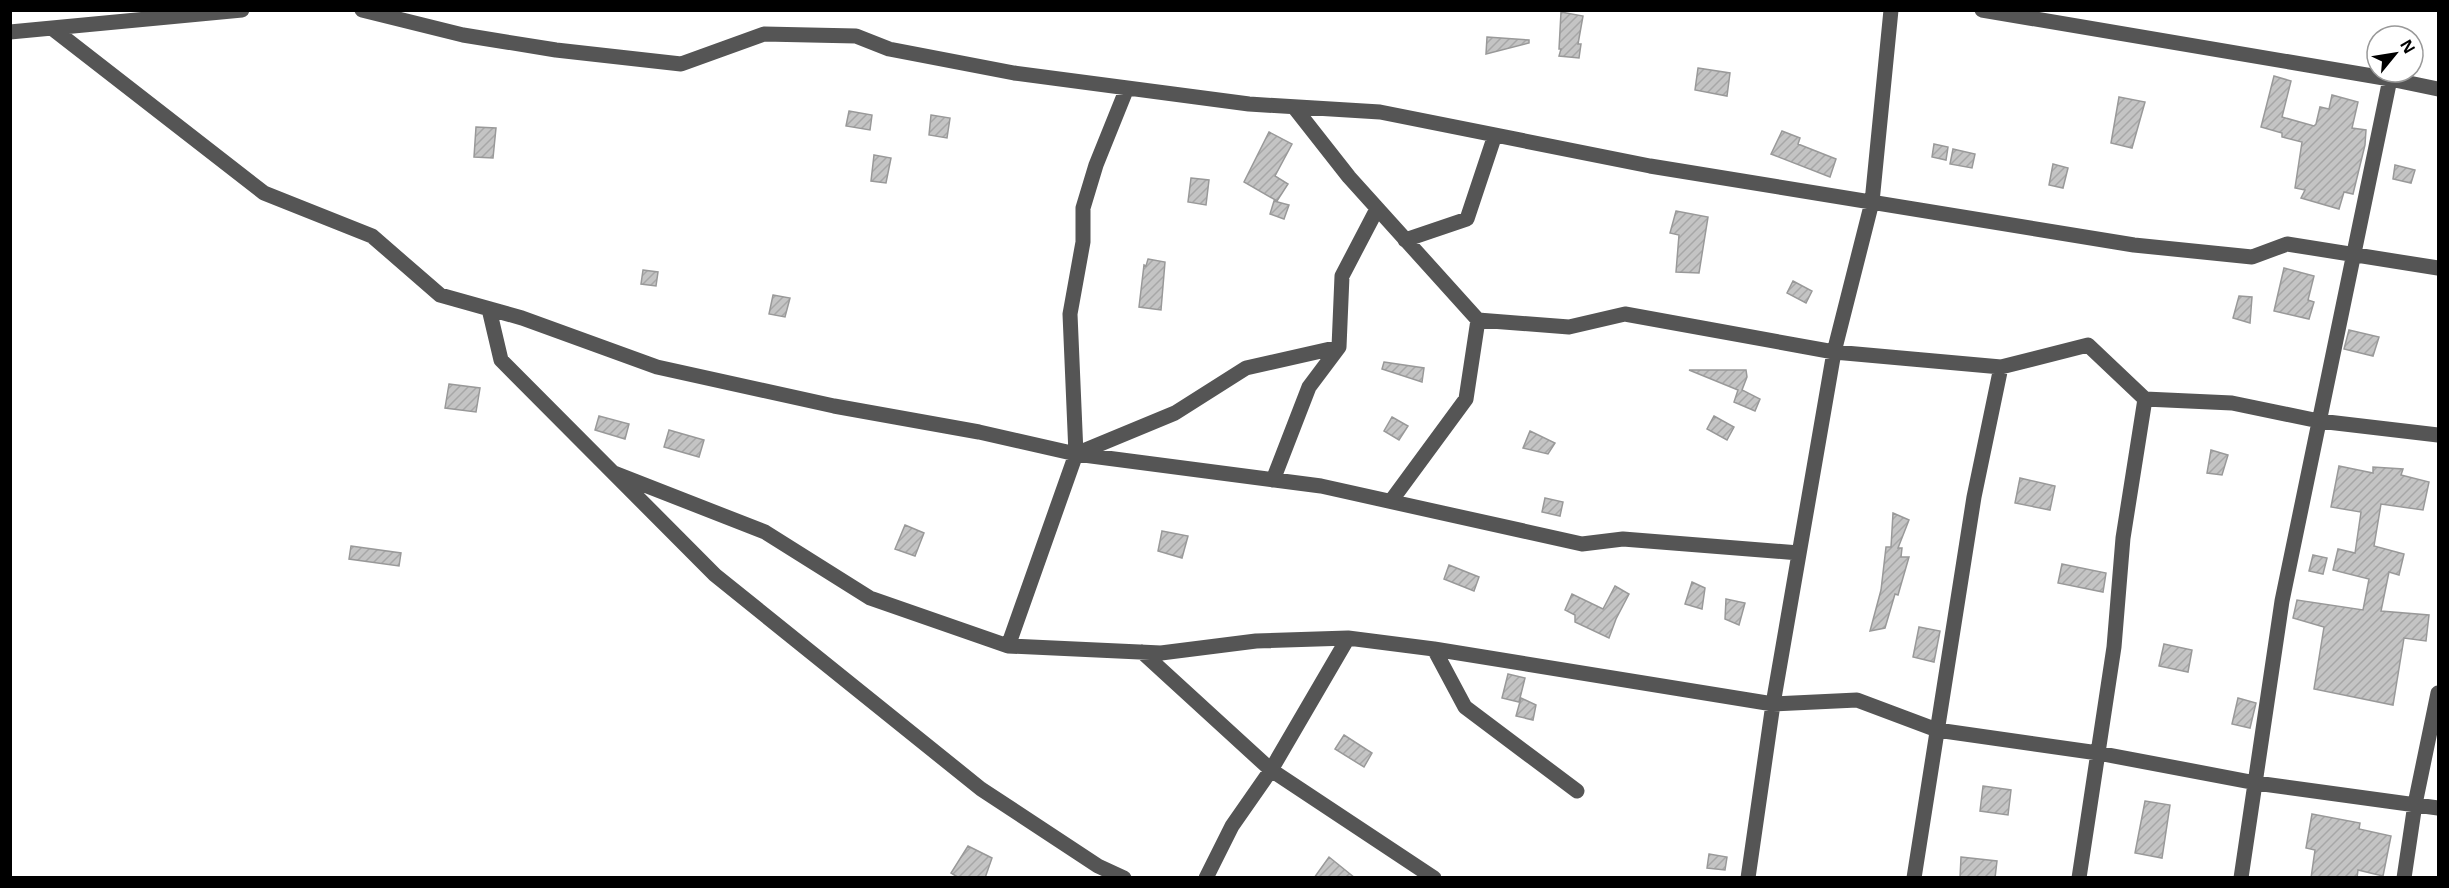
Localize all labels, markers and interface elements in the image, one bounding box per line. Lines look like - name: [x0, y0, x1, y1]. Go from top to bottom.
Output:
- north arrow: [2365, 24, 2425, 84]
- text: N: [2395, 35, 2421, 58]

